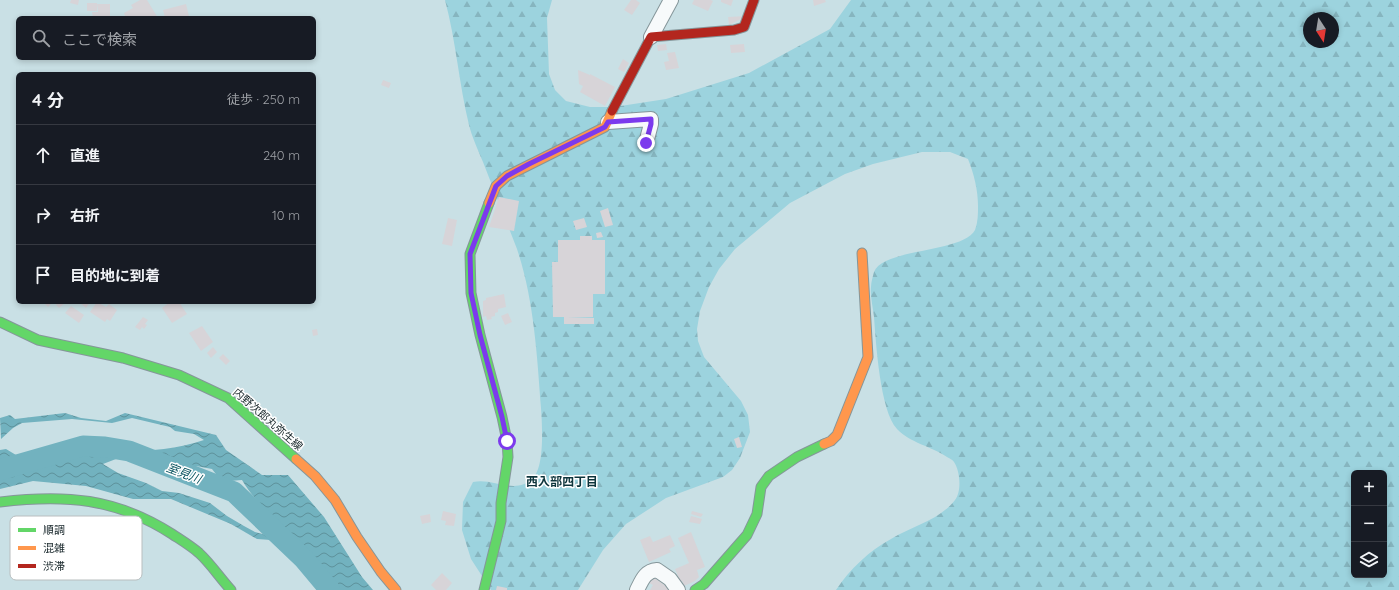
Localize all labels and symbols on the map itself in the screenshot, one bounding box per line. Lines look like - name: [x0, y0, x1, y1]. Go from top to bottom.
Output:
- north arrow: [1303, 12, 1339, 48]
- route end: [637, 134, 655, 152]
- street label: 内野次郎丸弥生線: [230, 385, 306, 453]
- route start: [498, 432, 516, 450]
- water label: 室見川: [165, 460, 205, 487]
- district label: 西入部四丁目: [526, 474, 598, 489]
- legend: [10, 516, 142, 580]
- text: 順調: [43, 523, 65, 537]
- text: 混雑: [43, 541, 65, 555]
- text: 渋滞: [43, 559, 65, 573]

